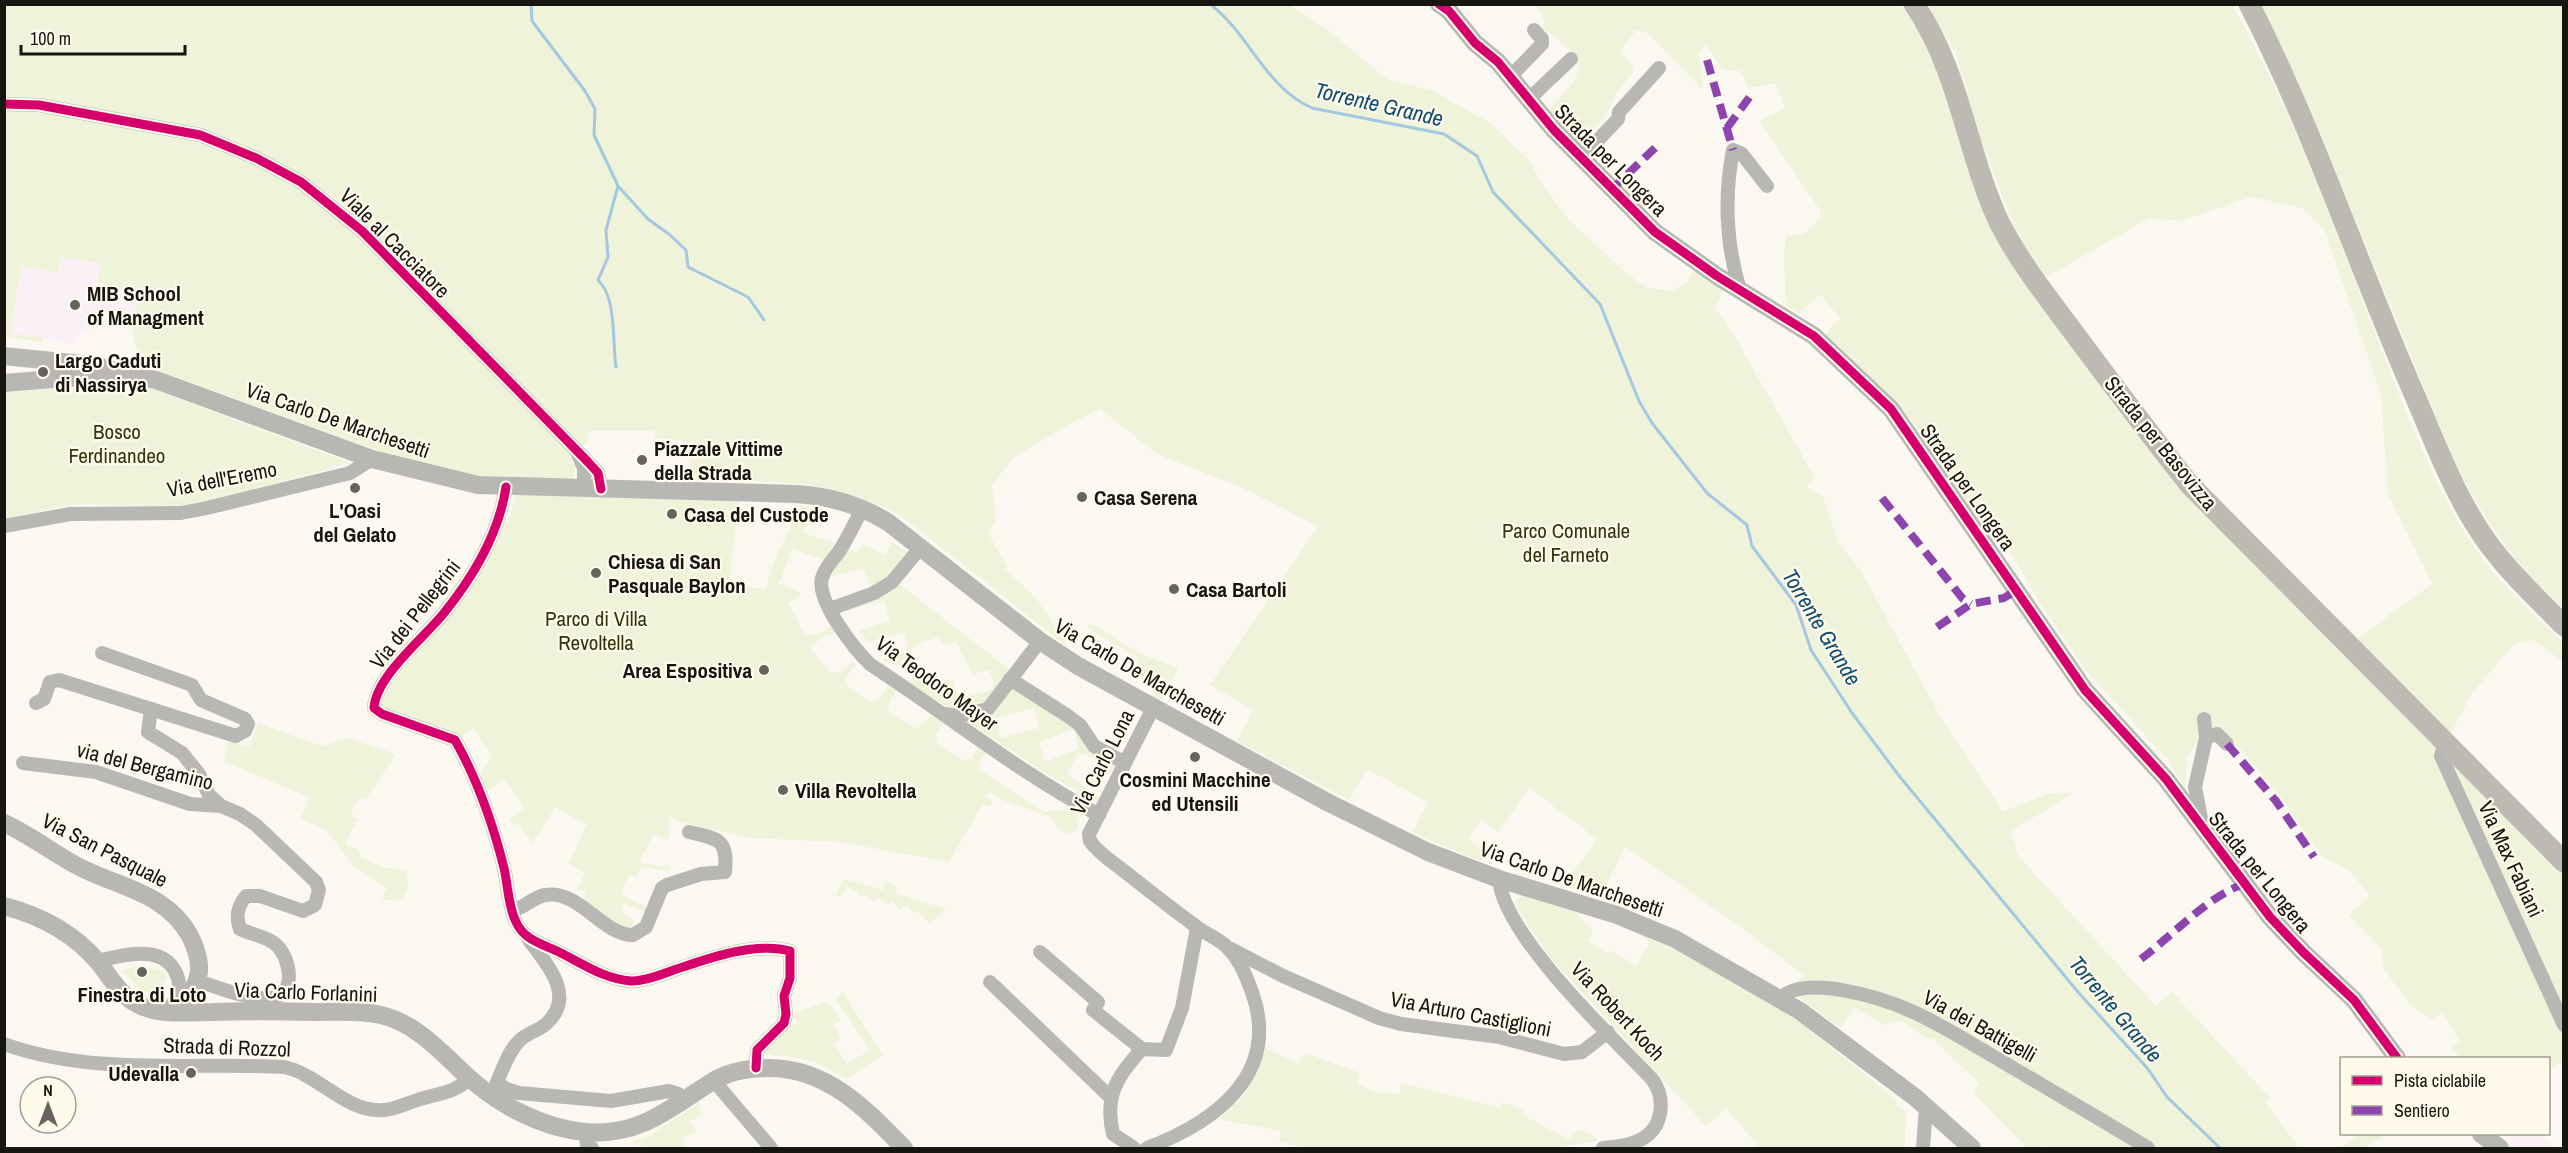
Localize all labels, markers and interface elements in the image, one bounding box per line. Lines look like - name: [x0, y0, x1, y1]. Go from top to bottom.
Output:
- scale bar: [21, 18, 184, 56]
- text: 100 m: [30, 26, 71, 51]
- water label: Torrente Grande: [1312, 75, 1446, 133]
- street label: Strada per Longera: [1548, 97, 1674, 223]
- street label: Viale al Cacciatore: [333, 181, 457, 305]
- place label: MIB School of Managment: [87, 279, 204, 332]
- marker: MIB School of Managment: [68, 298, 82, 312]
- place label: Largo Caduti di Nassirya: [55, 346, 161, 399]
- marker: Largo Caduti di Nassirya: [36, 365, 50, 379]
- street label: Strada per Basovizza: [2098, 370, 2224, 516]
- street label: Via Carlo De Marchesetti: [242, 375, 434, 465]
- park label: Bosco Ferdinandeo: [69, 417, 165, 470]
- street label: Strada per Longera: [1914, 418, 2023, 556]
- place label: Piazzale Vittime della Strada: [654, 434, 783, 487]
- marker: Piazzale Vittime della Strada: [635, 453, 649, 467]
- street label: Via dell'Eremo: [165, 454, 279, 504]
- marker: L'Oasi del Gelato: [348, 481, 362, 495]
- place label: Casa Serena: [1094, 483, 1198, 512]
- marker: Casa Serena: [1075, 490, 1089, 504]
- place label: L'Oasi del Gelato: [313, 496, 397, 549]
- place label: Casa del Custode: [684, 500, 829, 529]
- marker: Casa del Custode: [665, 507, 679, 521]
- park label: Parco Comunale del Farneto: [1502, 516, 1630, 569]
- place label: Chiesa di San Pasquale Baylon: [608, 547, 746, 600]
- street label: Via dei Pellegrini: [363, 553, 467, 675]
- water label: Torrente Grande: [1775, 563, 1869, 691]
- marker: Chiesa di San Pasquale Baylon: [589, 566, 603, 580]
- place label: Casa Bartoli: [1186, 575, 1287, 604]
- marker: Casa Bartoli: [1167, 582, 1181, 596]
- park label: Parco di Villa Revoltella: [545, 604, 647, 657]
- street label: Via Carlo De Marchesetti: [1049, 611, 1231, 733]
- street label: Via Teodoro Mayer: [870, 629, 1004, 737]
- place label: Area Espositiva: [623, 656, 752, 685]
- marker: Area Espositiva: [757, 663, 771, 677]
- street label: Via Carlo Lona: [1063, 704, 1141, 820]
- street label: via del Bergamino: [74, 735, 216, 797]
- marker: Cosmini Macchine ed Utensili: [1188, 750, 1202, 764]
- place label: Cosmini Macchine ed Utensili: [1119, 765, 1271, 818]
- place label: Villa Revoltella: [795, 776, 917, 805]
- marker: Villa Revoltella: [776, 783, 790, 797]
- street label: Via Max Fabiani: [2471, 796, 2551, 922]
- street label: Strada per Longera: [2202, 805, 2318, 939]
- street label: Via San Pasquale: [37, 806, 173, 894]
- street label: Via Carlo De Marchesetti: [1476, 834, 1668, 924]
- water label: Torrente Grande: [2062, 949, 2170, 1069]
- street label: Via Robert Koch: [1564, 955, 1672, 1067]
- marker: Finestra di Loto: [135, 965, 149, 979]
- street label: Via Carlo Forlanini: [234, 975, 378, 1009]
- place label: Finestra di Loto: [77, 980, 207, 1009]
- street label: Via dei Battigelli: [1918, 983, 2042, 1069]
- street label: Via Arturo Castiglioni: [1388, 984, 1554, 1044]
- street label: Strada di Rozzol: [163, 1030, 291, 1064]
- legend: [2340, 1057, 2550, 1135]
- place label: Udevalla: [108, 1059, 179, 1088]
- marker: Udevalla: [184, 1066, 198, 1080]
- text: Pista ciclabile: [2394, 1068, 2486, 1093]
- north arrow: [18, 1075, 78, 1135]
- text: N: [43, 1079, 53, 1101]
- text: Sentiero: [2394, 1098, 2450, 1123]

